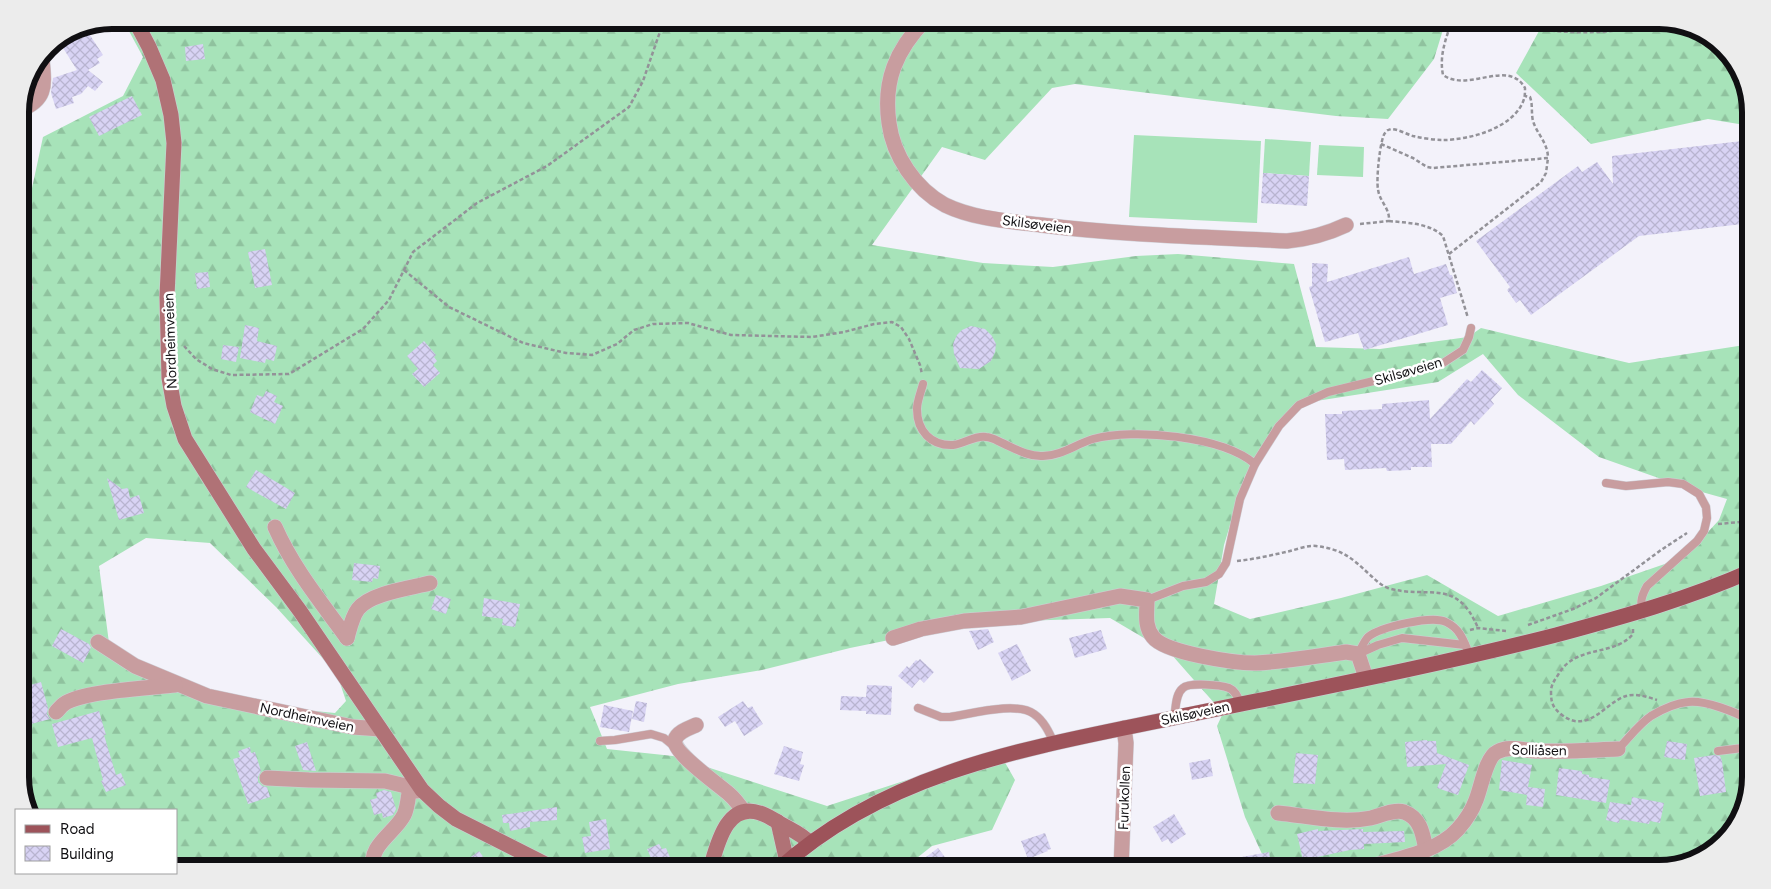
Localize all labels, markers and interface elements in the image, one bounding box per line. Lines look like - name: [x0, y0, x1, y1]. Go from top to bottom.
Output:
- street label: Skilsøveien: [1001, 212, 1073, 237]
- street label: Nordheimveien: [160, 293, 181, 389]
- street label: Skilsøveien: [1372, 354, 1444, 389]
- street label: Skilsøveien: [1159, 698, 1231, 729]
- street label: Nordheimveien: [258, 699, 356, 736]
- street label: Solliåsen: [1511, 742, 1567, 759]
- street label: Furukollen: [1115, 765, 1134, 830]
- legend: [15, 809, 178, 874]
- text: Road: [60, 820, 95, 838]
- text: Building: [60, 845, 114, 863]

